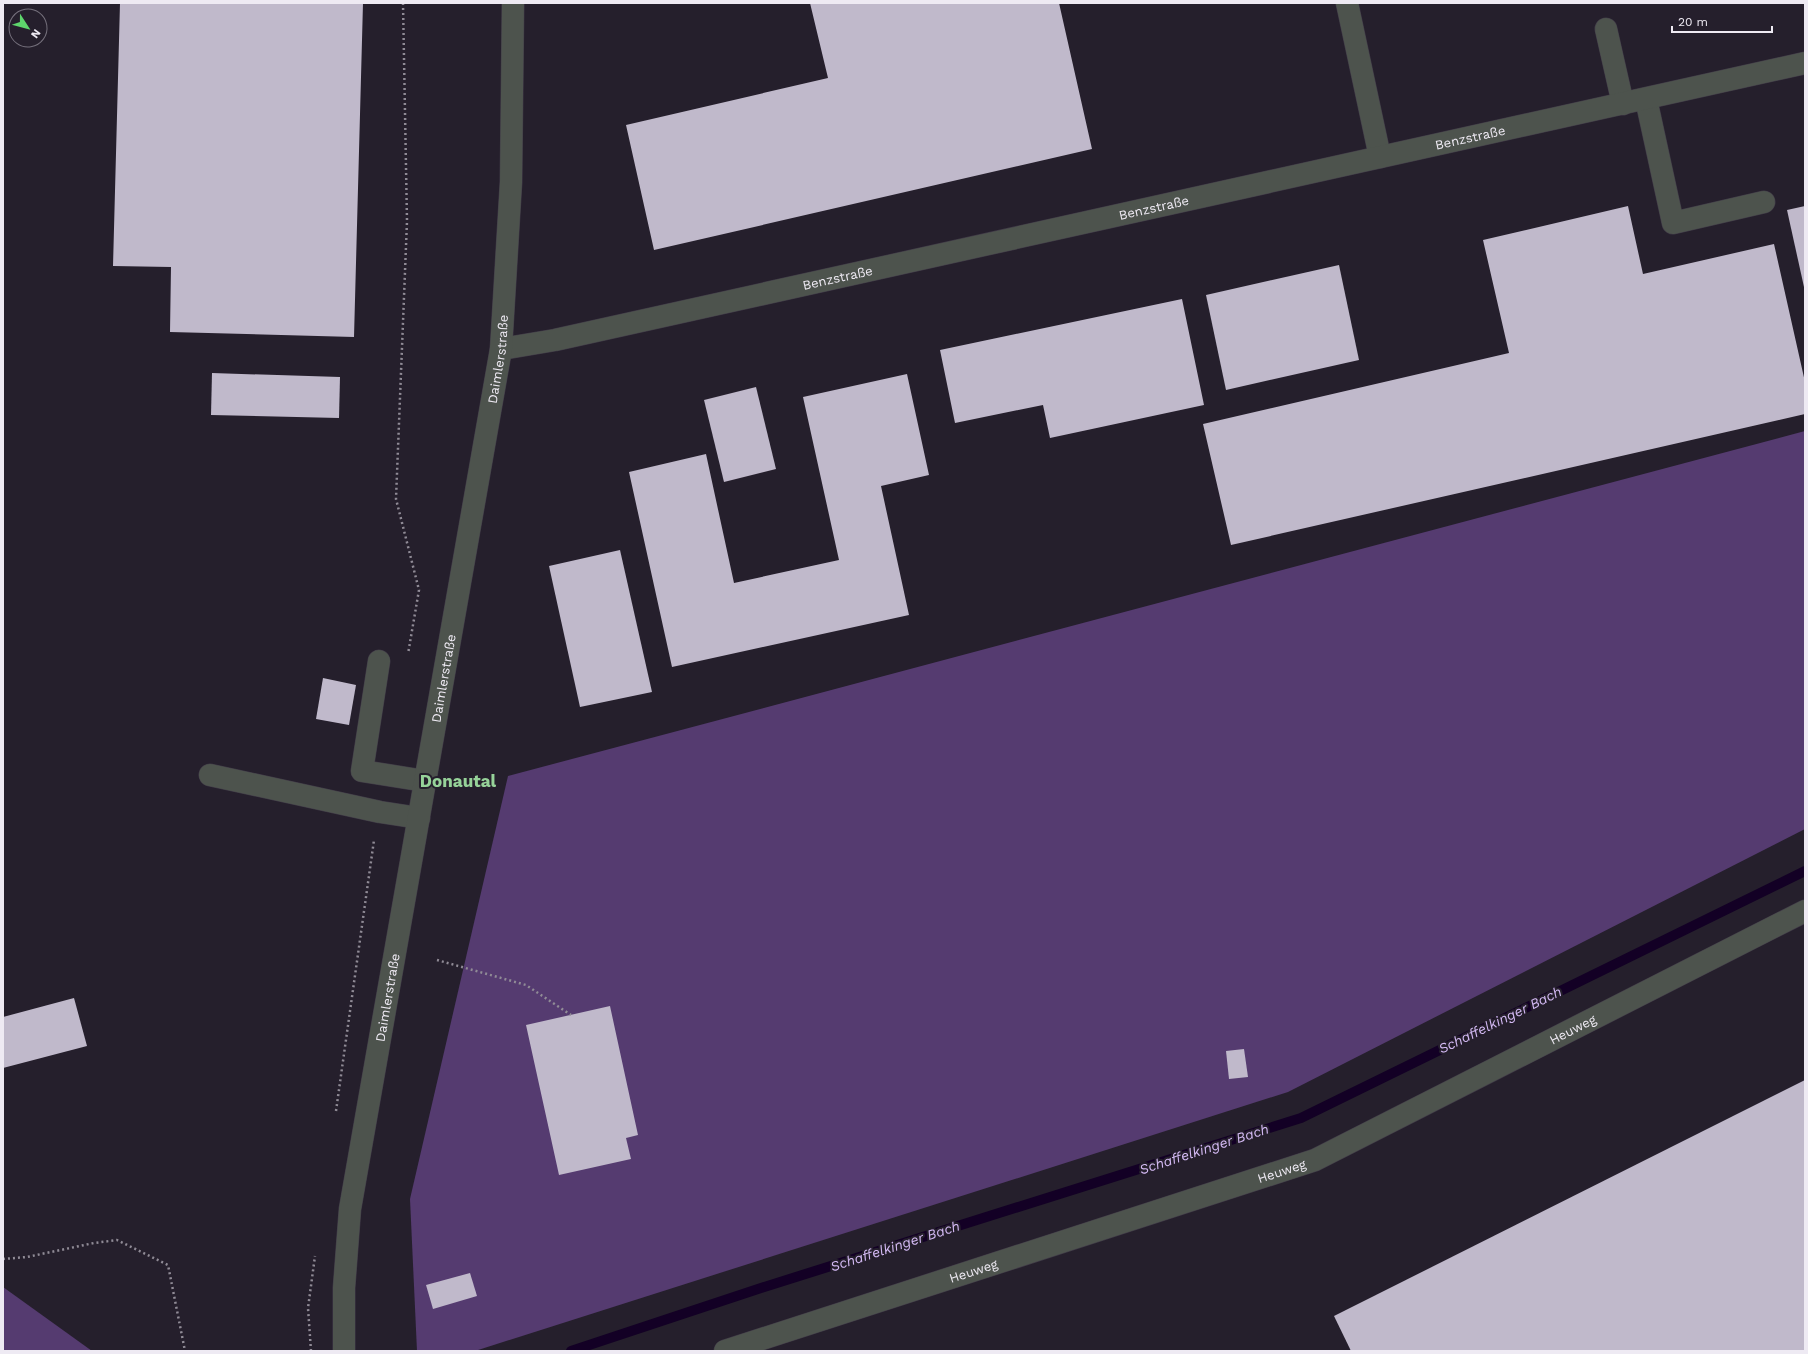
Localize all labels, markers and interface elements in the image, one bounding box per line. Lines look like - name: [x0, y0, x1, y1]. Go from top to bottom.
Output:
- north arrow: [8, 8, 48, 48]
- scale bar: [1672, 8, 1772, 34]
- text: 20 m: [1678, 15, 1708, 29]
- text: N: [28, 26, 43, 41]
- street label: Benzstraße: [1434, 123, 1507, 153]
- street label: Benzstraße: [1117, 193, 1190, 223]
- street label: Benzstraße: [801, 263, 874, 293]
- street label: Daimlerstraße: [485, 314, 511, 405]
- street label: Daimlerstraße: [429, 633, 459, 724]
- district label: Donautal: [420, 771, 497, 791]
- street label: Daimlerstraße: [373, 952, 403, 1043]
- water label: Schaffelkinger Bach: [1436, 983, 1564, 1057]
- street label: Heuweg: [1547, 1012, 1599, 1048]
- water label: Schaffelkinger Bach: [1137, 1121, 1271, 1177]
- street label: Heuweg: [1256, 1156, 1308, 1186]
- water label: Schaffelkinger Bach: [828, 1218, 962, 1274]
- street label: Heuweg: [947, 1256, 1000, 1286]

